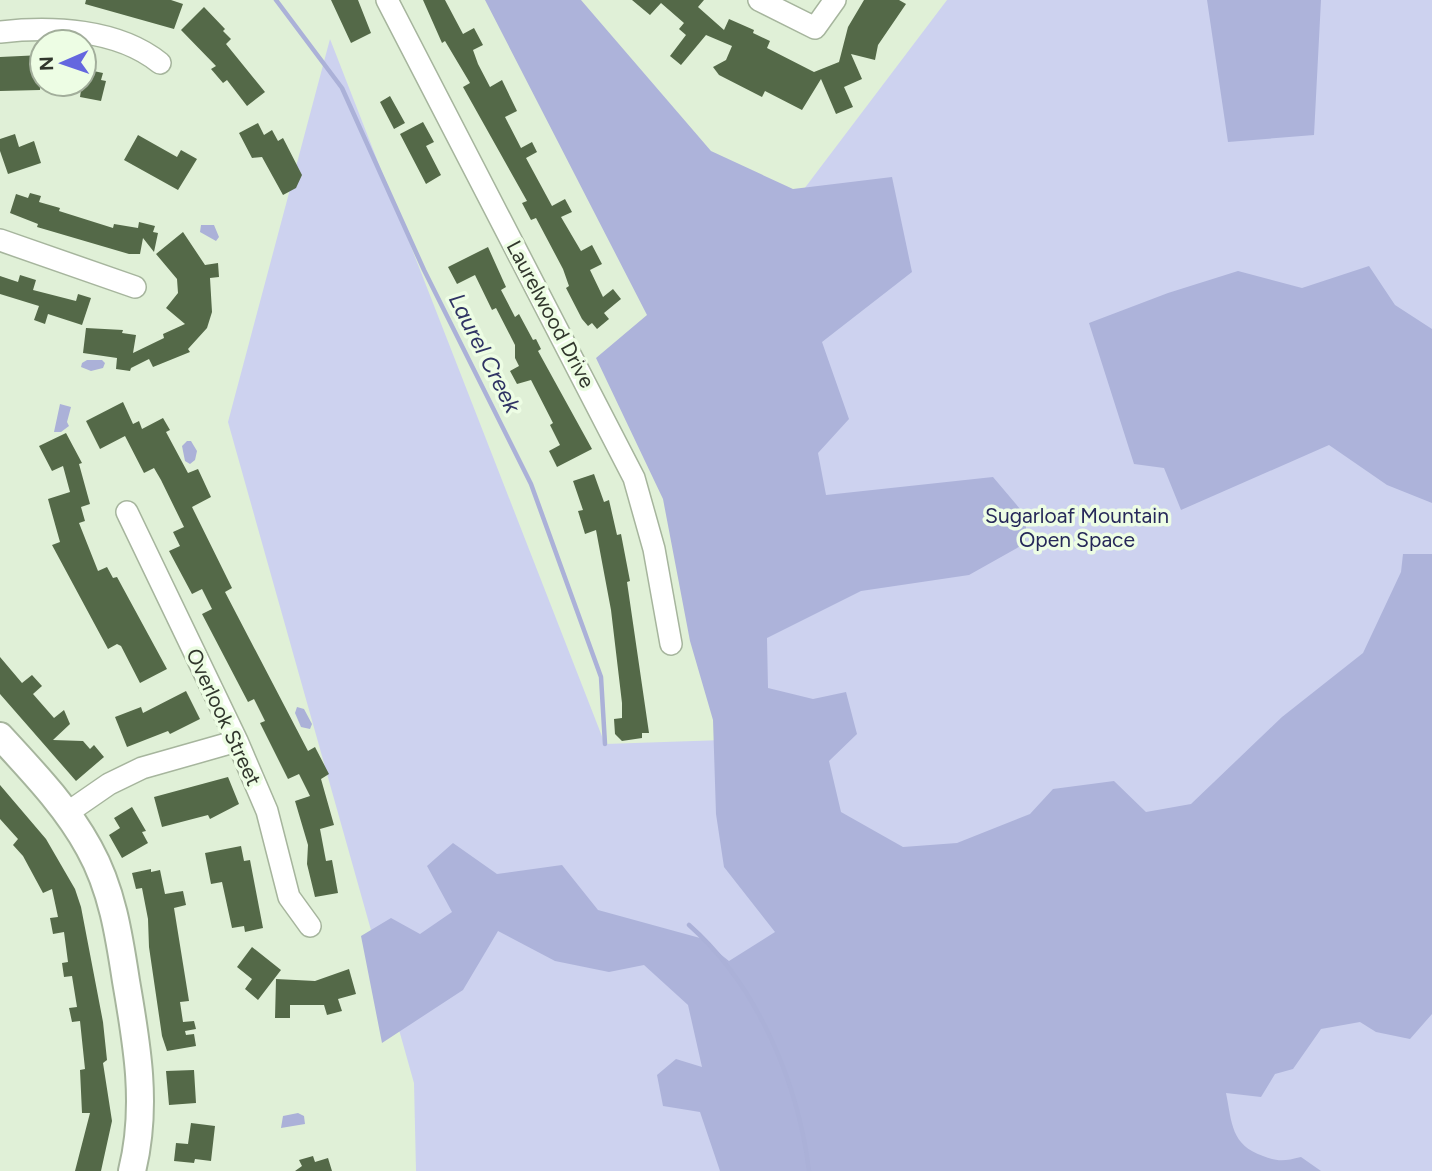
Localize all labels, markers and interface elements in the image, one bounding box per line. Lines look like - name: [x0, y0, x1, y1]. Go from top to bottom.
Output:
- north arrow: [28, 28, 98, 98]
- text: N: [35, 56, 58, 71]
- street label: Laurelwood Drive: [502, 236, 600, 392]
- water label: Laurel Creek: [443, 289, 527, 418]
- park label: Sugarloaf Mountain Open Space: [985, 503, 1169, 552]
- street label: Overlook Street: [181, 644, 267, 790]

